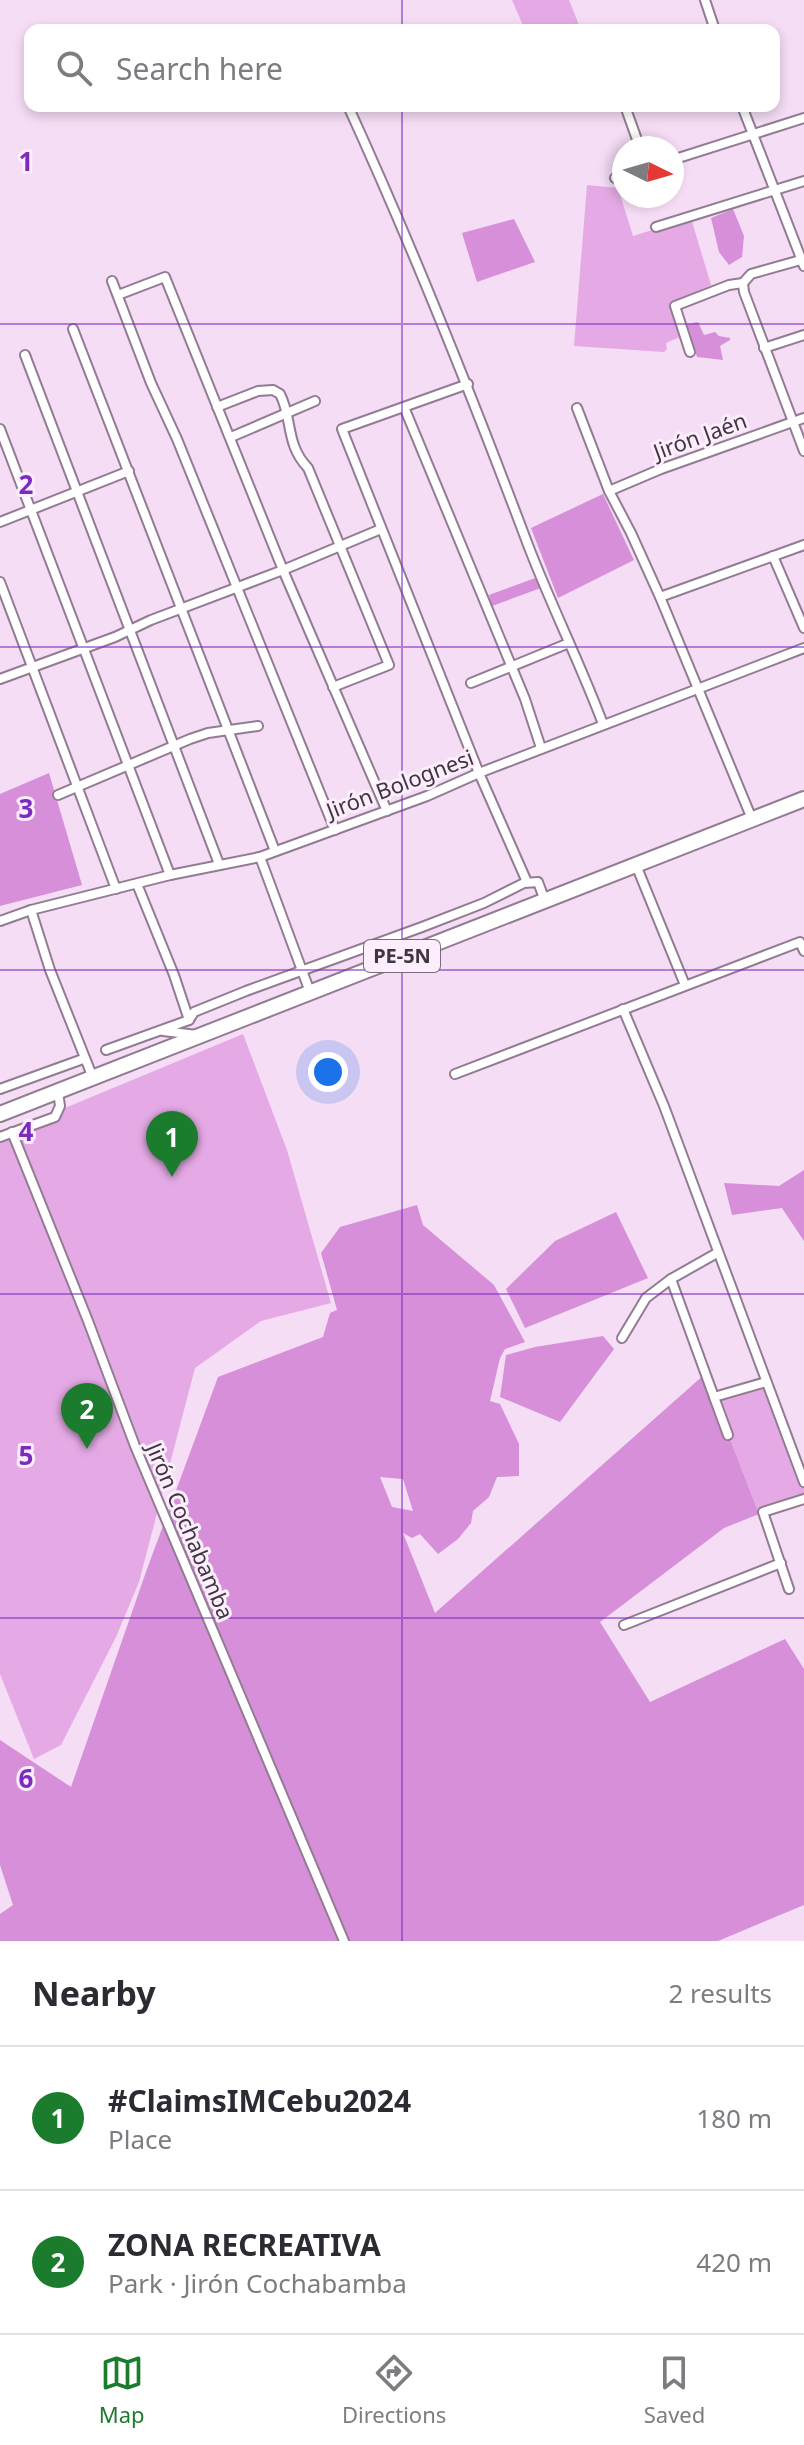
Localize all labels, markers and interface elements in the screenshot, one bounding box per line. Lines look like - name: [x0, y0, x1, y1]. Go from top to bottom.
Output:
- search box: [24, 24, 780, 112]
- icon: search: [52, 46, 96, 90]
- text: Search here: [116, 48, 283, 89]
- north arrow: [612, 136, 684, 208]
- text: 1: [19, 143, 33, 179]
- street label: Jirón Jaén: [647, 404, 751, 466]
- text: 2: [19, 466, 34, 502]
- street label: Jirón Bolognesi: [320, 741, 478, 826]
- text: 3: [19, 790, 33, 826]
- road number: PE-5N: [364, 940, 440, 972]
- your location: [308, 1052, 348, 1092]
- pin: 1: [146, 1111, 198, 1177]
- text: 4: [19, 1113, 34, 1149]
- pin: 2: [61, 1383, 113, 1449]
- street label: Jirón Cochabamba: [139, 1436, 242, 1623]
- text: 5: [19, 1437, 33, 1473]
- text: 6: [19, 1760, 34, 1796]
- text: Nearby: [32, 1970, 156, 2016]
- text: 2 results: [668, 1975, 772, 2011]
- text: #ClaimsIMCebu2024: [108, 2080, 411, 2121]
- text: 1: [51, 2100, 65, 2136]
- text: 180 m: [696, 2100, 772, 2136]
- text: Place: [108, 2121, 172, 2157]
- text: ZONA RECREATIVA: [108, 2224, 381, 2265]
- text: 2: [51, 2244, 65, 2280]
- text: 420 m: [696, 2244, 772, 2280]
- text: Park · Jirón Cochabamba: [108, 2265, 407, 2301]
- tab: Map: [99, 2351, 145, 2429]
- tab: Directions: [342, 2351, 446, 2429]
- tab: Saved: [644, 2351, 705, 2429]

